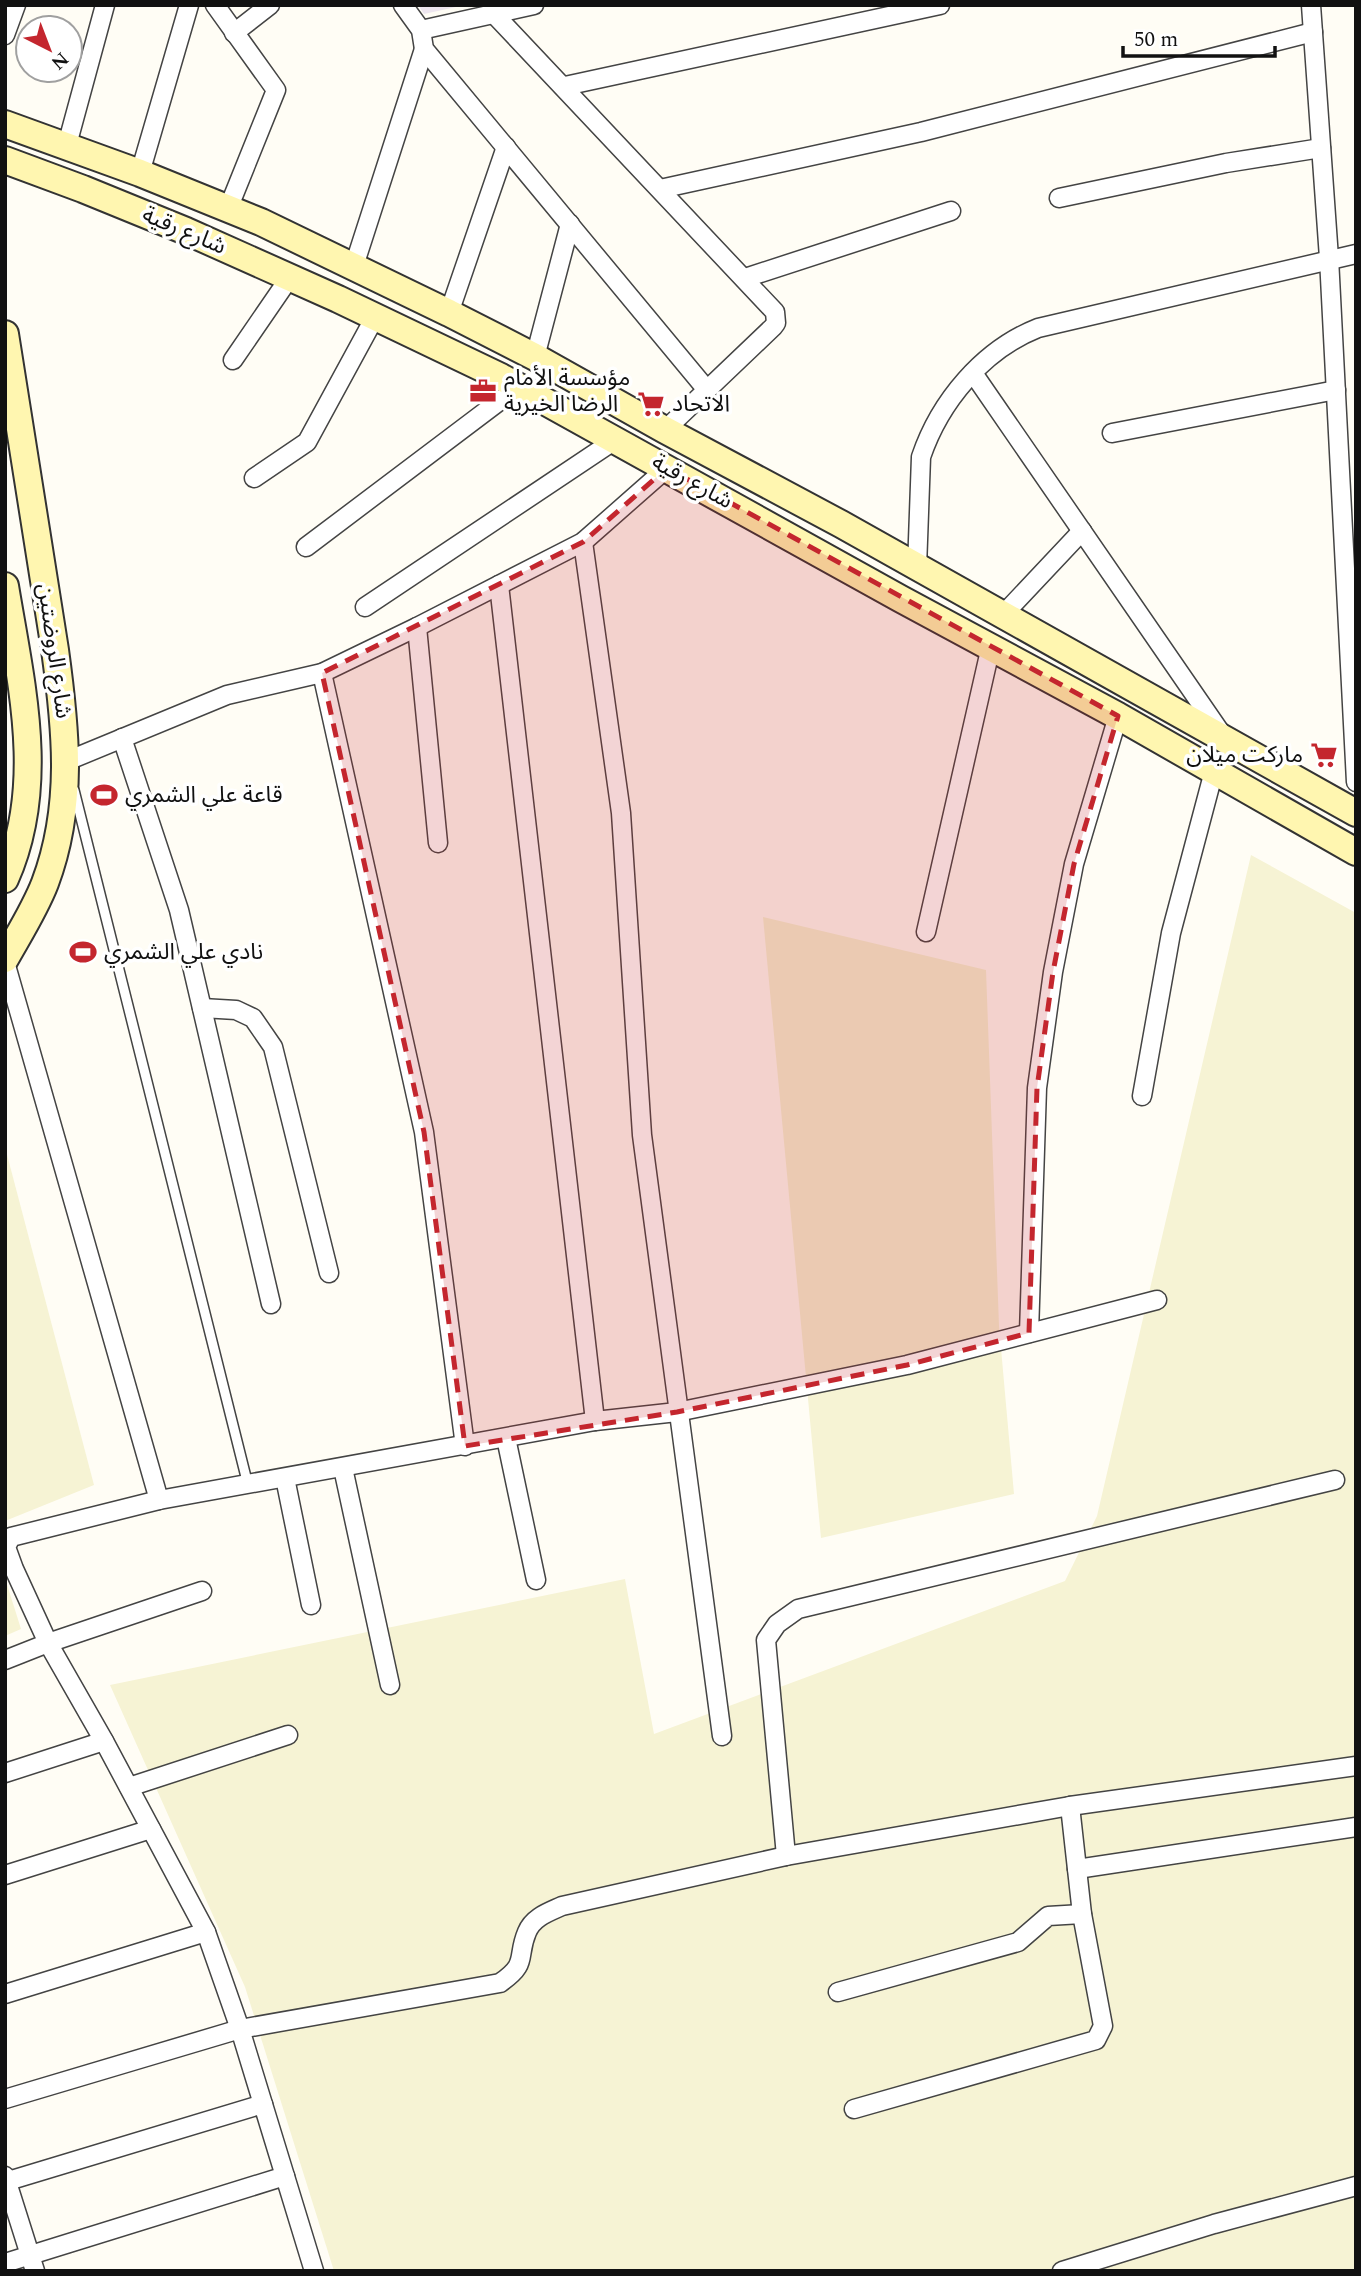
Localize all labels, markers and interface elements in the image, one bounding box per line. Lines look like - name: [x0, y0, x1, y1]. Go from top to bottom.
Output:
- north arrow: [14, 14, 84, 84]
- scale bar: [1123, 14, 1275, 58]
- text: 50 m: [1134, 24, 1178, 56]
- text: N: [44, 45, 75, 76]
- street label: شارع رقية: [136, 198, 232, 264]
- place label: مؤسسة الأمام الرضا الخيرية: [504, 361, 630, 422]
- office icon: مؤسسة الأمام الرضا الخيرية: [468, 376, 498, 406]
- place label: الاتحاد: [672, 387, 730, 422]
- supermarket icon: الاتحاد: [636, 389, 666, 419]
- street label: شارع رقية: [645, 445, 739, 519]
- street label: شارع الروضتين: [27, 581, 81, 721]
- place label: ماركت ميلان: [1186, 738, 1303, 773]
- supermarket icon: ماركت ميلان: [1309, 740, 1339, 770]
- place label: قاعة علي الشمري: [125, 778, 283, 813]
- sports icon: قاعة علي الشمري: [89, 780, 119, 810]
- place label: نادي علي الشمري: [104, 935, 263, 970]
- sports icon: نادي علي الشمري: [68, 937, 98, 967]

